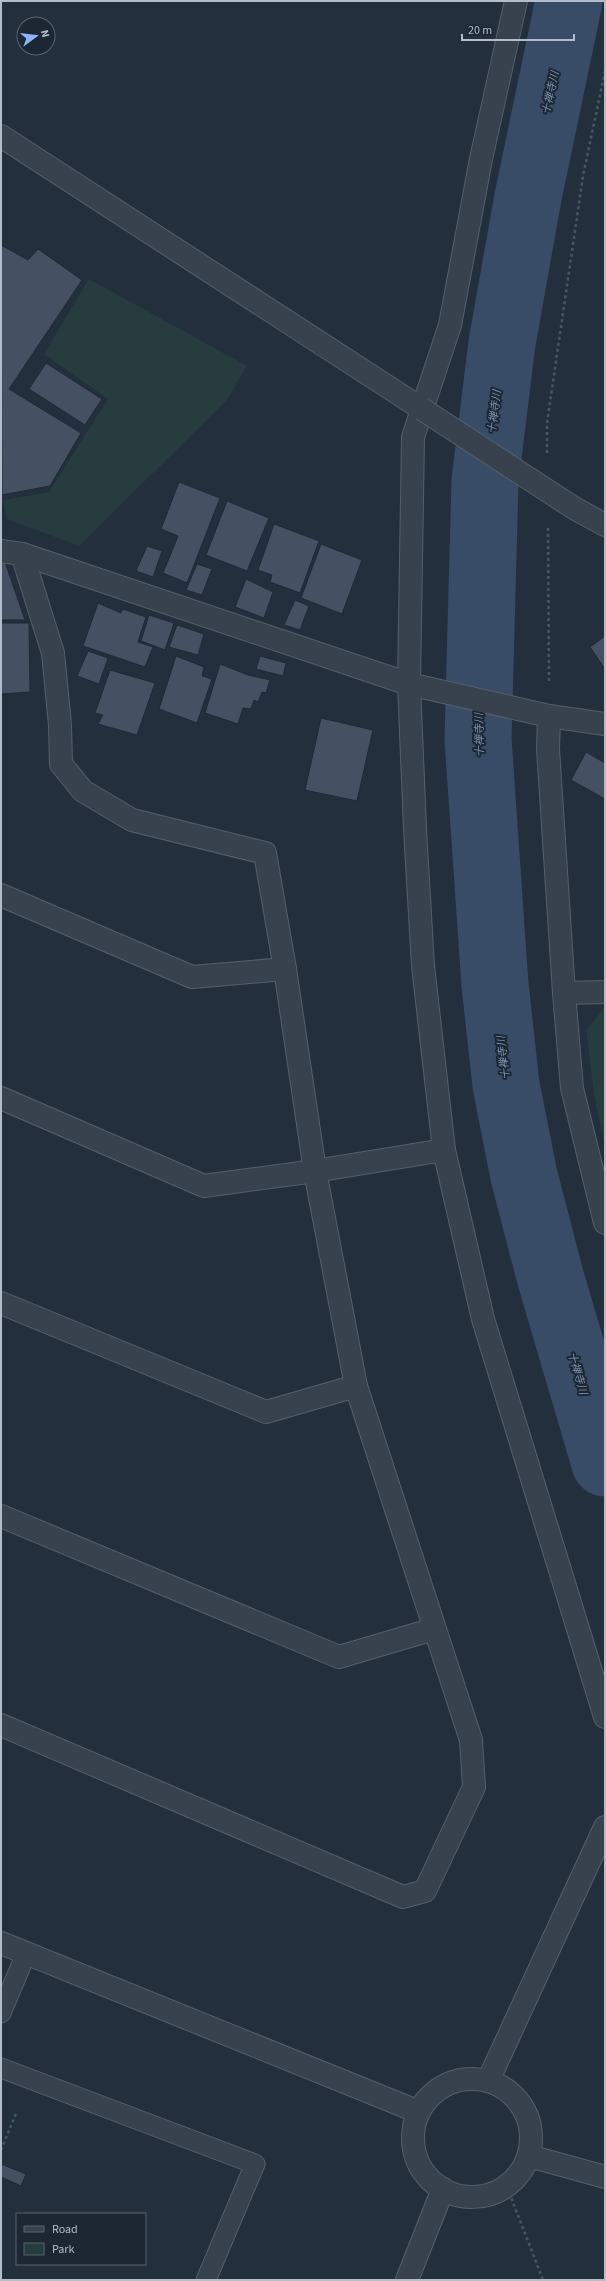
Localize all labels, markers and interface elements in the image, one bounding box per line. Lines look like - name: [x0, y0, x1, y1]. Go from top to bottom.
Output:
- north arrow: [16, 16, 56, 56]
- scale bar: [462, 16, 574, 42]
- text: 20 m: [468, 22, 492, 39]
- text: N: [37, 28, 53, 39]
- water label: 十禅寺川: [539, 69, 563, 116]
- water label: 十禅寺川: [484, 388, 505, 435]
- water label: 十禅寺川: [472, 712, 487, 757]
- water label: 十禅寺川: [493, 1034, 514, 1081]
- water label: 十禅寺川: [564, 1350, 591, 1397]
- legend: [16, 2213, 146, 2265]
- text: Road: [52, 2221, 78, 2238]
- text: Park: [52, 2241, 74, 2258]

